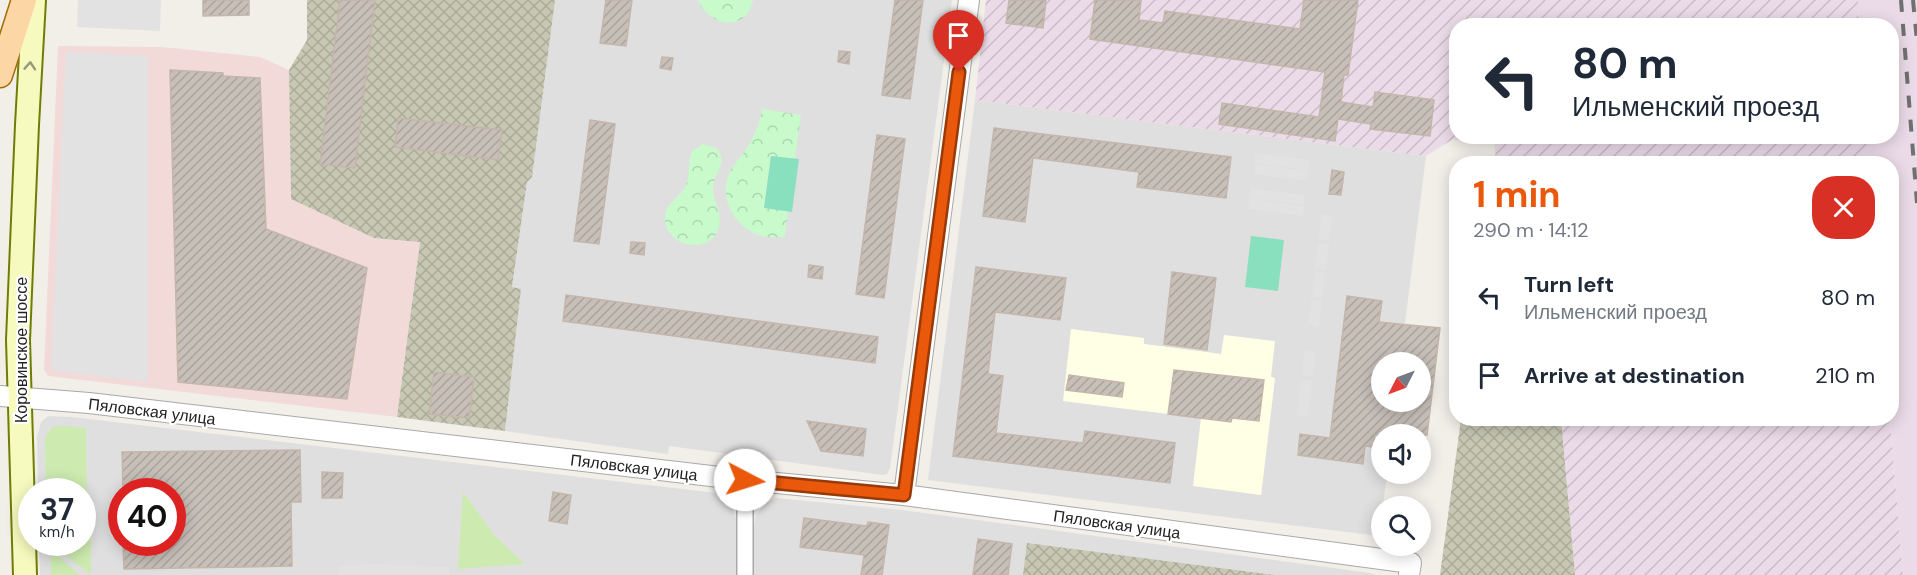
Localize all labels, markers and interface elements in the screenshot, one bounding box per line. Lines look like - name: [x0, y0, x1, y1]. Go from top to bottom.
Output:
- pin: [933, 10, 984, 72]
- icon: arrive: [942, 19, 975, 52]
- text: 80 m: [1572, 36, 1678, 91]
- icon: left: [1473, 42, 1551, 120]
- one-way arrow: [24, 62, 37, 71]
- text: Ильменский проезд: [1572, 89, 1819, 124]
- text: 1 min: [1473, 171, 1561, 218]
- button: close: [1812, 176, 1875, 239]
- text: 290 m · 14:12: [1473, 217, 1588, 243]
- text: Turn left: [1524, 270, 1614, 299]
- street label: Коровинское шоссе: [11, 277, 32, 423]
- icon: left: [1473, 281, 1506, 314]
- text: 80 m: [1821, 283, 1875, 312]
- text: Ильменский проезд: [1524, 299, 1707, 325]
- north arrow: [1371, 352, 1431, 412]
- map controls: [1371, 352, 1431, 556]
- icon: arrive: [1473, 359, 1506, 392]
- text: Arrive at destination: [1524, 361, 1745, 390]
- text: 210 m: [1815, 361, 1875, 390]
- street label: Пяловская улица: [87, 393, 217, 430]
- button: sound: [1371, 424, 1431, 484]
- position arrow: [713, 448, 777, 512]
- street label: Пяловская улица: [569, 449, 699, 486]
- speed limit sign: 40: [108, 478, 186, 556]
- text: 37: [40, 490, 74, 529]
- button: search: [1371, 496, 1431, 556]
- street label: Пяловская улица: [1052, 505, 1182, 544]
- text: km/h: [39, 522, 75, 542]

